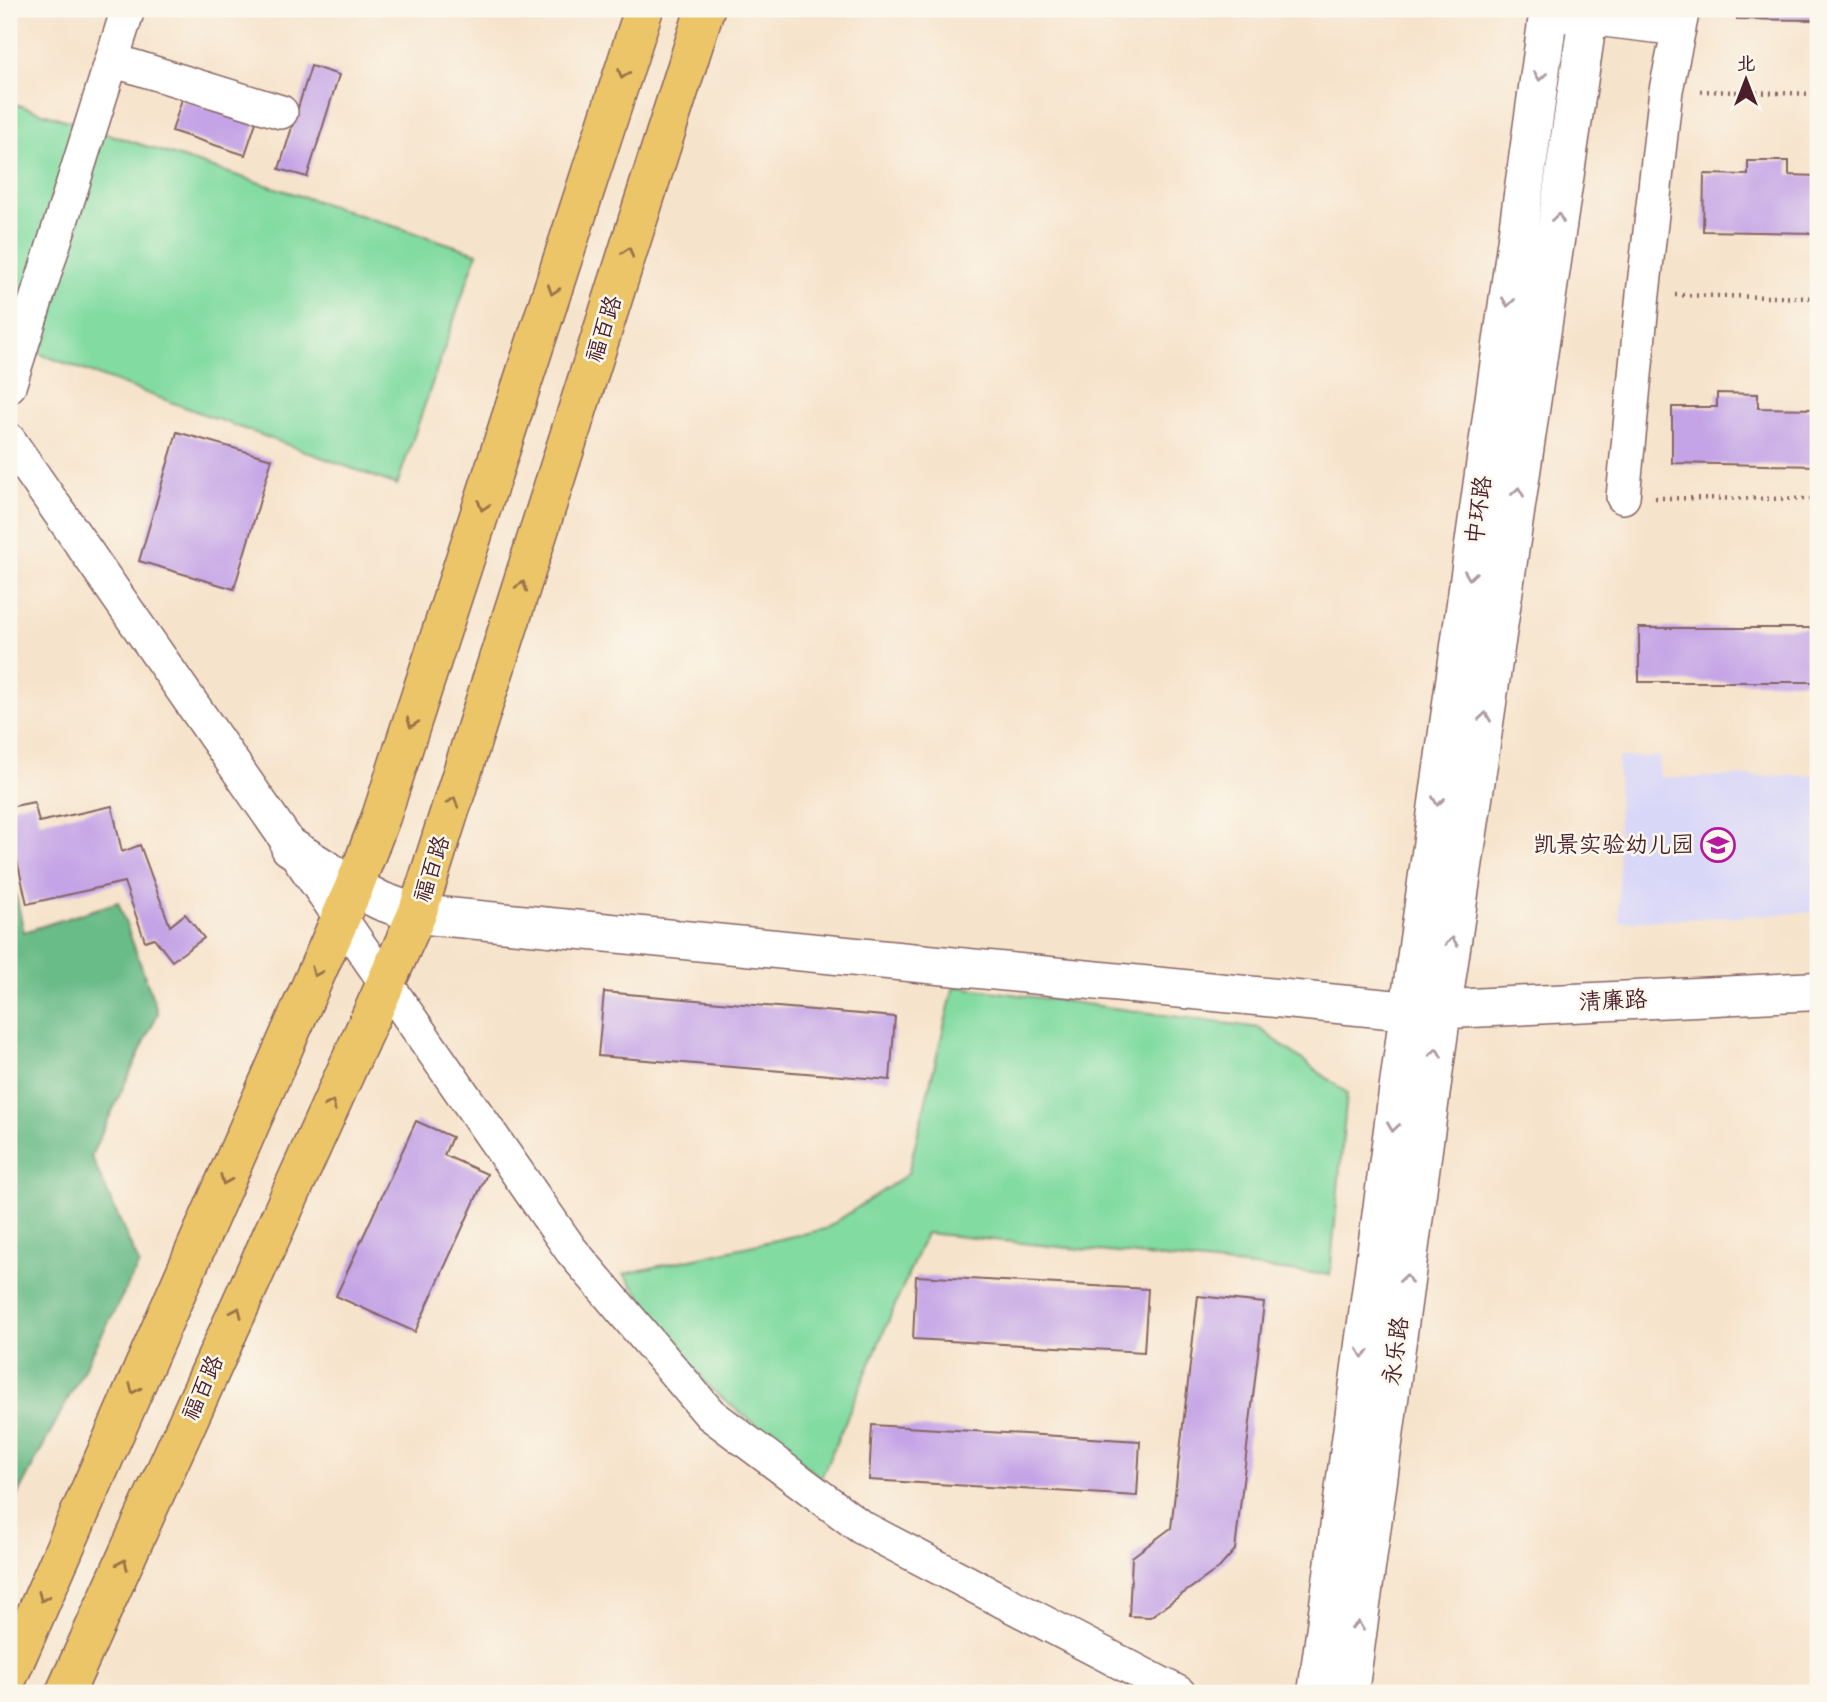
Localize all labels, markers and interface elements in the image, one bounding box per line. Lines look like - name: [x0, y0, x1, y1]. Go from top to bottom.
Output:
- north arrow: [1712, 46, 1782, 116]
- text: 北: [1736, 51, 1756, 78]
- one-way arrow: [617, 67, 632, 79]
- one-way arrow: [1533, 70, 1548, 82]
- one-way arrow: [1550, 212, 1565, 224]
- one-way arrow: [620, 246, 635, 258]
- one-way arrow: [547, 283, 561, 296]
- street label: 福百路: [578, 291, 630, 367]
- one-way arrow: [1501, 296, 1516, 307]
- street label: 中环路: [1458, 474, 1500, 546]
- one-way arrow: [1510, 486, 1525, 497]
- one-way arrow: [476, 500, 491, 512]
- one-way arrow: [1462, 570, 1477, 581]
- one-way arrow: [514, 580, 529, 592]
- one-way arrow: [1477, 711, 1492, 723]
- one-way arrow: [406, 716, 420, 728]
- one-way arrow: [1431, 795, 1446, 807]
- one-way arrow: [445, 797, 460, 809]
- school or university icon: 凯景实验幼儿园: [1699, 826, 1737, 864]
- place label: 凯景实验幼儿园: [1533, 829, 1694, 861]
- street label: 福百路: [406, 831, 458, 907]
- one-way arrow: [1444, 936, 1459, 948]
- one-way arrow: [310, 965, 324, 977]
- street label: 清廉路: [1578, 983, 1648, 1019]
- one-way arrow: [1429, 1048, 1444, 1059]
- one-way arrow: [323, 1100, 337, 1112]
- one-way arrow: [1386, 1121, 1401, 1133]
- one-way arrow: [219, 1173, 233, 1186]
- one-way arrow: [1398, 1273, 1413, 1285]
- one-way arrow: [229, 1307, 243, 1319]
- street label: 永乐路: [1375, 1315, 1417, 1387]
- one-way arrow: [1355, 1347, 1370, 1359]
- street label: 福百路: [174, 1350, 232, 1426]
- one-way arrow: [128, 1382, 142, 1394]
- one-way arrow: [115, 1559, 129, 1571]
- one-way arrow: [37, 1590, 51, 1602]
- one-way arrow: [1351, 1620, 1366, 1631]

